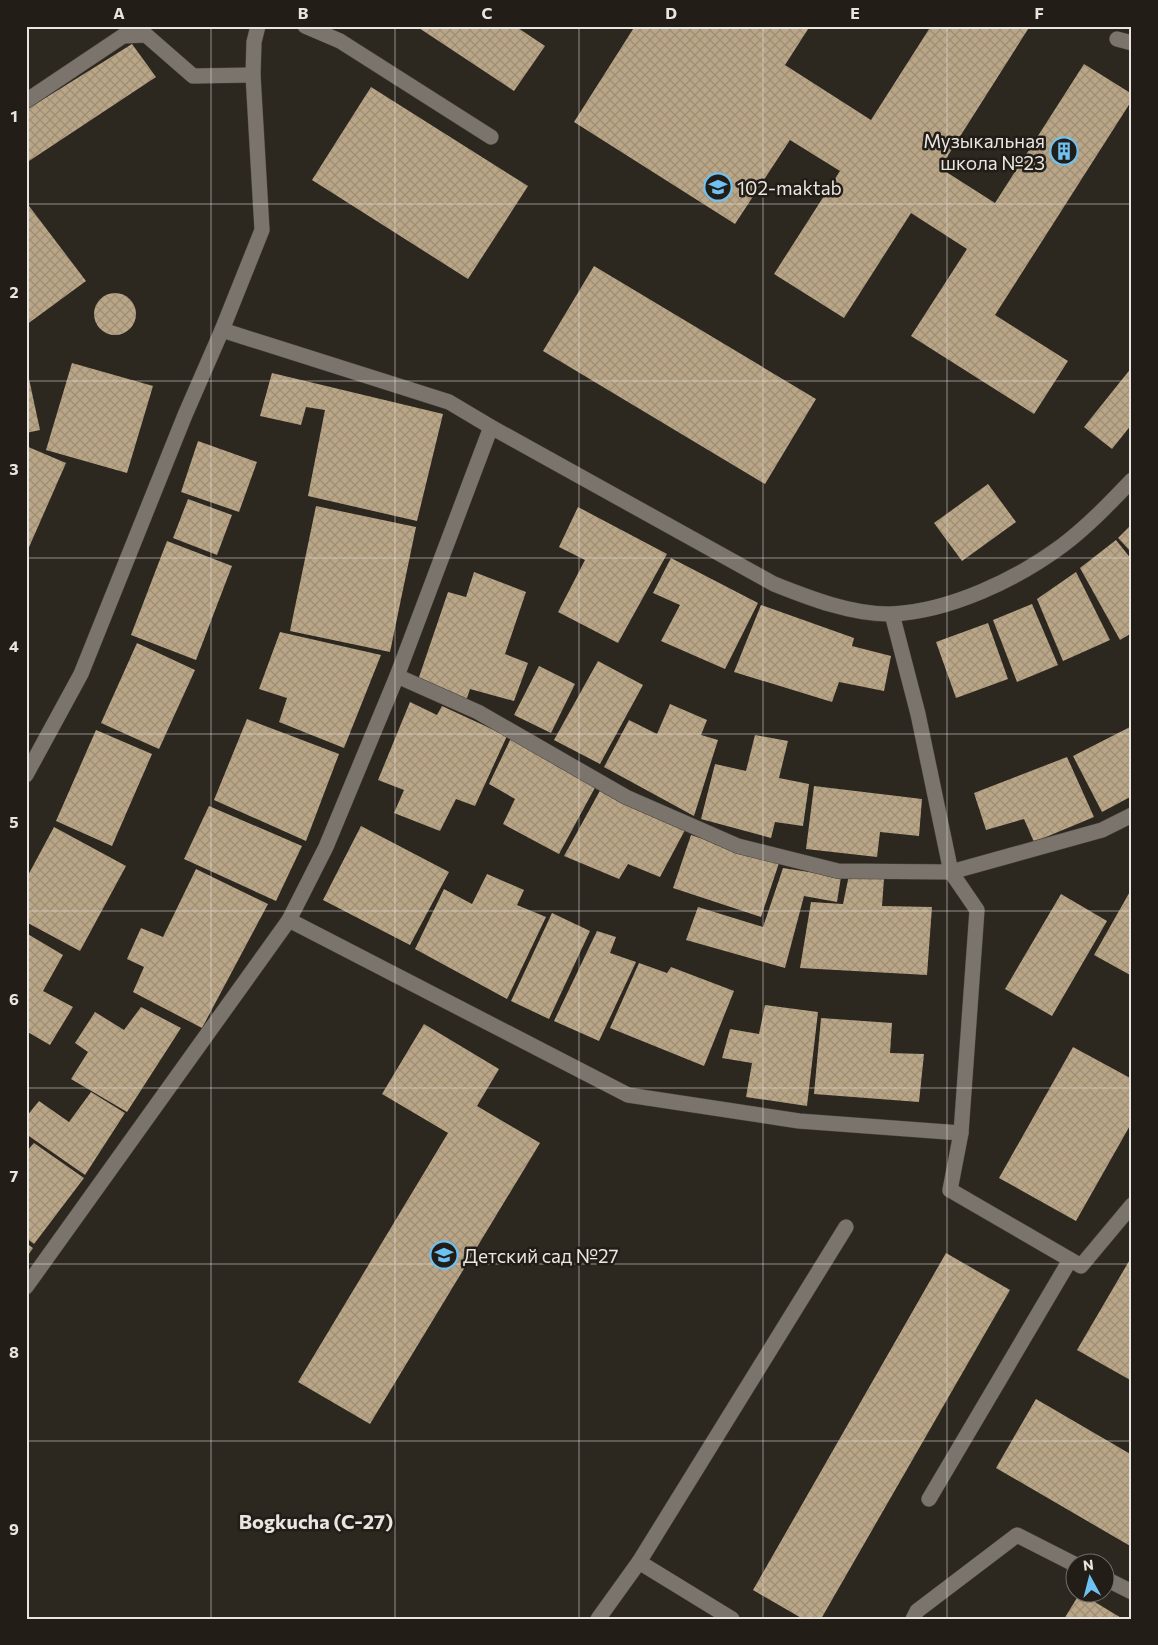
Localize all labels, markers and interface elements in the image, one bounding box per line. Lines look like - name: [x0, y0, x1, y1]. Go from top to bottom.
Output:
- text: A: [113, 3, 125, 22]
- text: B: [298, 3, 309, 22]
- text: C: [482, 3, 493, 22]
- text: D: [665, 3, 677, 22]
- text: E: [850, 3, 860, 22]
- text: F: [1034, 3, 1044, 22]
- text: 1: [10, 106, 18, 125]
- place label: Музыкальная школа №23: [923, 129, 1045, 174]
- building icon: Музыкальная школа №23: [1049, 136, 1079, 166]
- school or university icon: 102-maktab: [703, 172, 733, 202]
- place label: 102-maktab: [737, 176, 842, 199]
- text: 2: [9, 282, 19, 301]
- text: 3: [9, 459, 19, 478]
- text: 4: [9, 636, 19, 655]
- text: 5: [9, 812, 19, 831]
- text: 6: [9, 989, 19, 1008]
- text: 7: [10, 1166, 19, 1185]
- school or university icon: Детский сад №27: [429, 1240, 459, 1270]
- place label: Детский сад №27: [463, 1244, 619, 1267]
- text: 8: [9, 1342, 19, 1361]
- district label: Bogkucha (C-27): [239, 1509, 393, 1533]
- text: 9: [9, 1519, 19, 1538]
- north arrow: [1066, 1552, 1116, 1602]
- text: N: [1082, 1556, 1095, 1574]

